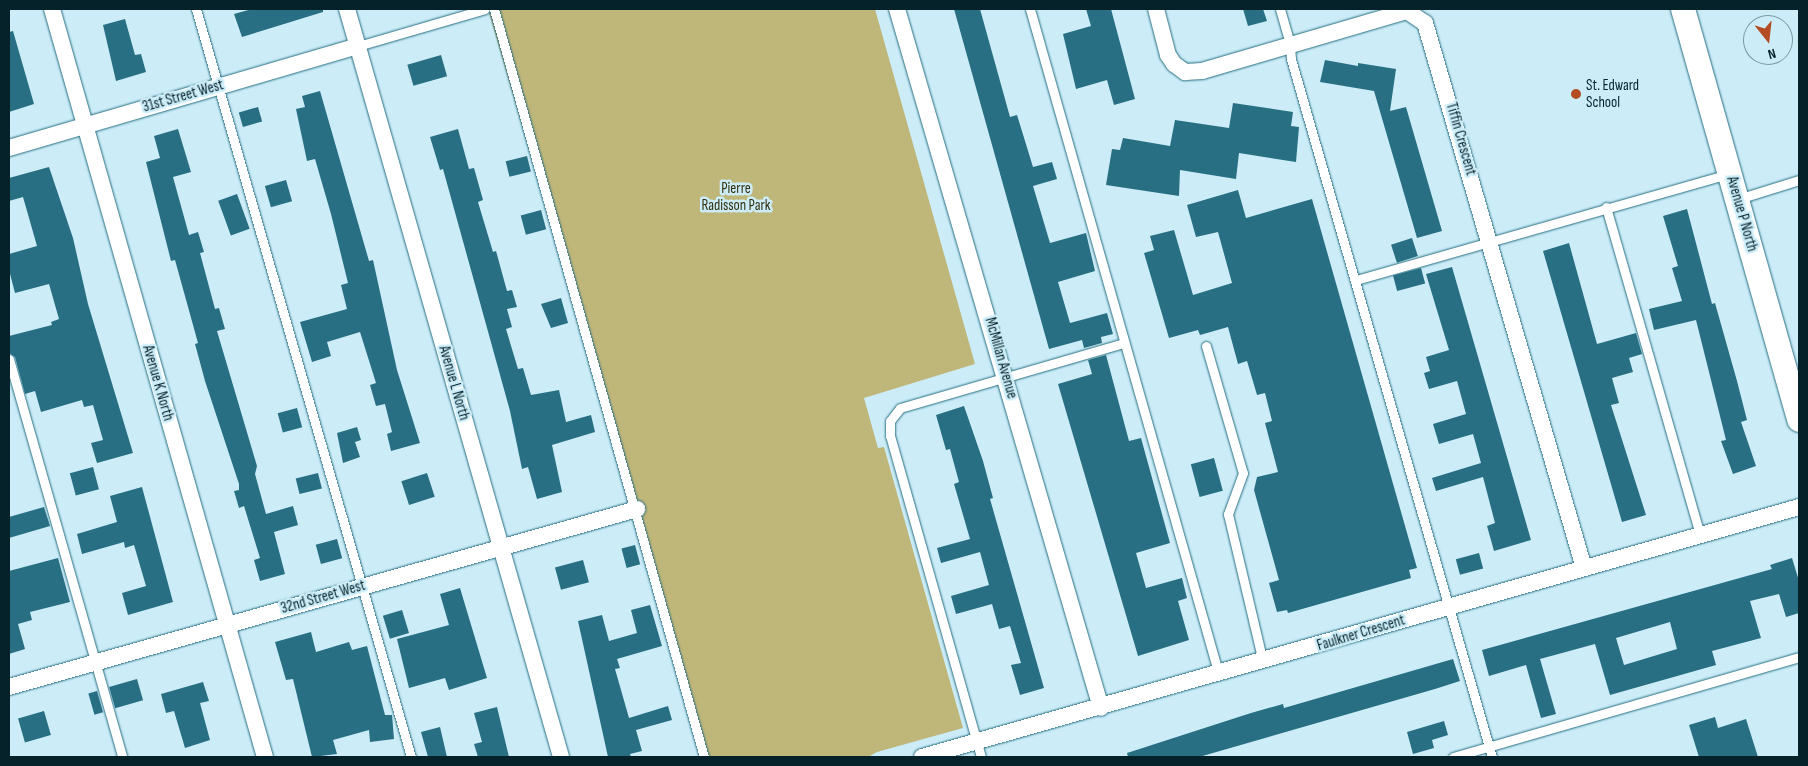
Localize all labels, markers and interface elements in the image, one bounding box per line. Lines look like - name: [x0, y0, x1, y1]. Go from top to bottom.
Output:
- north arrow: [1743, 15, 1793, 65]
- text: N: [1766, 45, 1778, 63]
- street label: 31st Street West: [140, 76, 226, 116]
- place label: St. Edward School: [1586, 76, 1639, 111]
- marker: St. Edward School: [1570, 88, 1582, 100]
- street label: Tiffin Crescent: [1442, 101, 1480, 177]
- street label: Avenue P North: [1723, 174, 1761, 254]
- park label: Pierre Radisson Park: [701, 179, 771, 214]
- street label: McMillan Avenue: [981, 315, 1021, 401]
- street label: Avenue K North: [139, 343, 177, 423]
- street label: Avenue L North: [435, 344, 473, 422]
- street label: 32nd Street West: [279, 576, 367, 618]
- street label: Faulkner Crescent: [1315, 611, 1407, 655]

